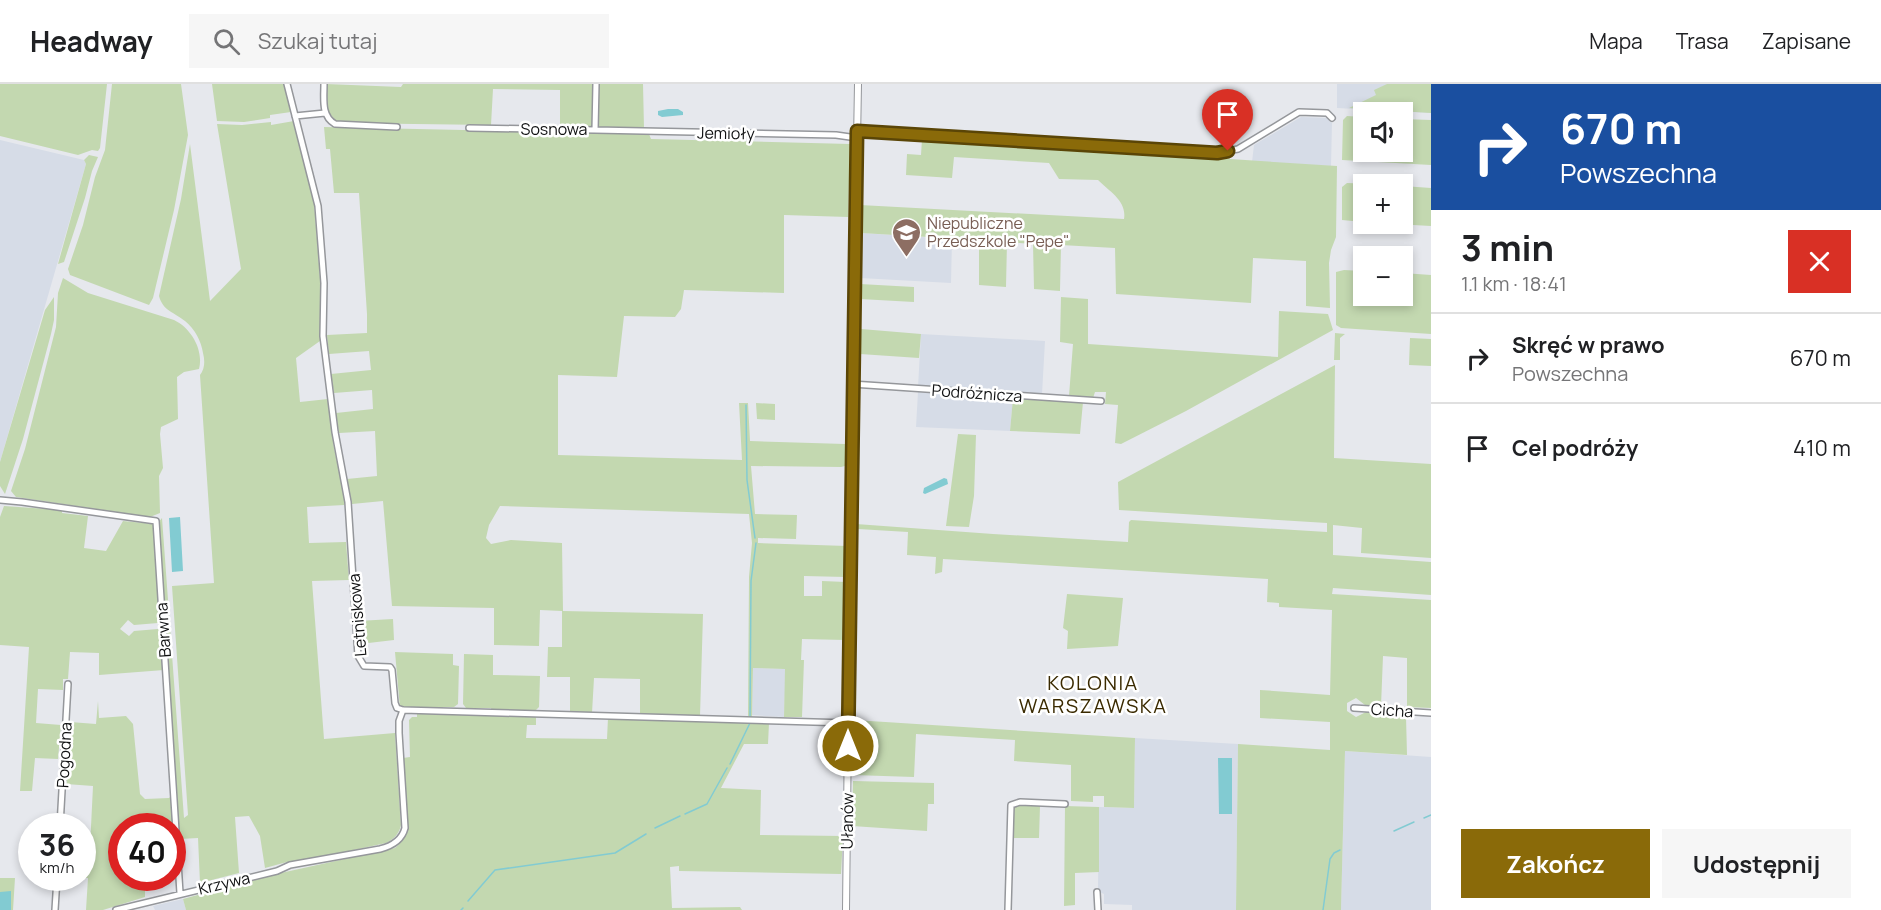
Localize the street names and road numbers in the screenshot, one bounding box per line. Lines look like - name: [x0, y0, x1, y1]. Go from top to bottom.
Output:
- street label: Sosnowa: [521, 118, 587, 140]
- street label: Jemioły: [697, 121, 756, 145]
- street label: Podróżnicza: [931, 379, 1023, 407]
- street label: Letniskowa: [342, 573, 372, 657]
- street label: Barwna: [150, 602, 176, 658]
- street label: Cicha: [1370, 698, 1414, 722]
- street label: Pogodna: [51, 722, 77, 788]
- street label: Ułanów: [836, 792, 858, 850]
- street label: Krzywa: [196, 866, 252, 900]

